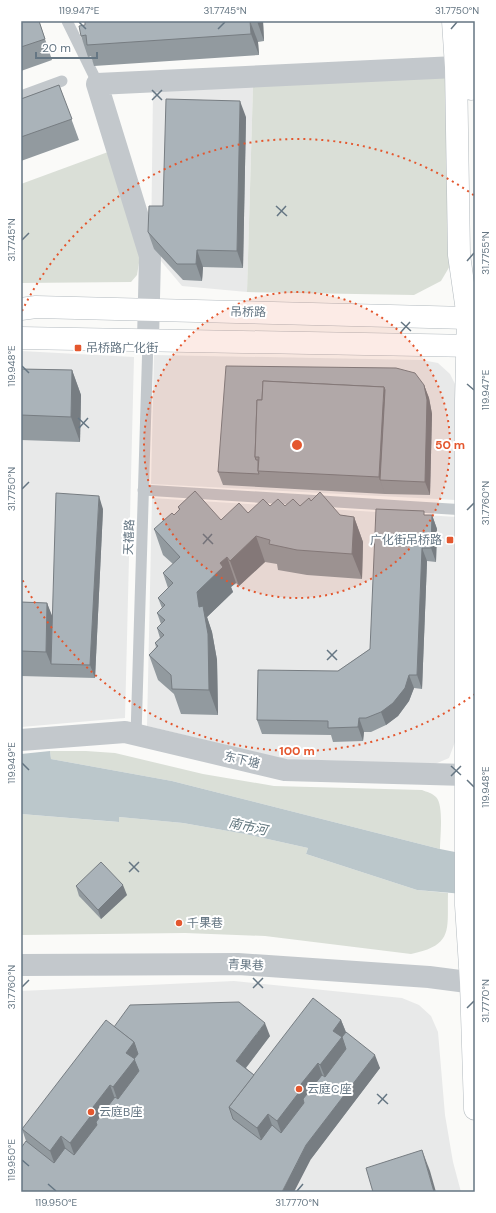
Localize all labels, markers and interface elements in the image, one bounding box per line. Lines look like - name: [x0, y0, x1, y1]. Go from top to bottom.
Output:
- text: 119.947°E: [59, 4, 100, 17]
- text: 31.7745°N: [203, 4, 247, 17]
- text: 31.7750°N: [435, 4, 479, 17]
- scale bar: [36, 34, 97, 60]
- text: 20 m: [42, 40, 71, 56]
- text: 31.7745°N: [5, 218, 18, 262]
- text: 31.7755°N: [479, 231, 492, 275]
- street label: 吊桥路: [230, 304, 266, 320]
- place label: 吊桥路广化街: [86, 340, 158, 356]
- marker: 吊桥路广化街: [73, 343, 83, 353]
- text: 119.948°E: [5, 345, 18, 387]
- text: 119.947°E: [479, 369, 492, 410]
- text: 50 m: [435, 437, 465, 453]
- centre of rings: [290, 438, 304, 452]
- text: 31.7750°N: [5, 467, 18, 511]
- text: 31.7760°N: [479, 481, 492, 525]
- street label: 天禧路: [120, 519, 138, 555]
- place label: 广化街吊桥路: [370, 532, 442, 548]
- marker: 广化街吊桥路: [445, 535, 455, 545]
- text: 119.949°E: [5, 742, 18, 784]
- text: 100 m: [279, 743, 315, 759]
- street label: 东下塘: [223, 748, 261, 772]
- text: 119.948°E: [479, 766, 492, 808]
- water label: 南市河: [227, 814, 272, 839]
- place label: 千果巷: [187, 915, 223, 931]
- marker: 千果巷: [174, 918, 184, 928]
- street label: 青果巷: [228, 956, 264, 974]
- text: 31.7760°N: [5, 965, 18, 1009]
- text: 31.7770°N: [479, 979, 492, 1023]
- place label: 云庭C座: [307, 1081, 352, 1097]
- marker: 云庭C座: [294, 1084, 304, 1094]
- place label: 云庭B座: [99, 1104, 142, 1120]
- marker: 云庭B座: [86, 1107, 96, 1117]
- text: 119.950°E: [5, 1139, 18, 1181]
- text: 119.950°E: [35, 1196, 77, 1209]
- text: 31.7770°N: [275, 1196, 319, 1209]

